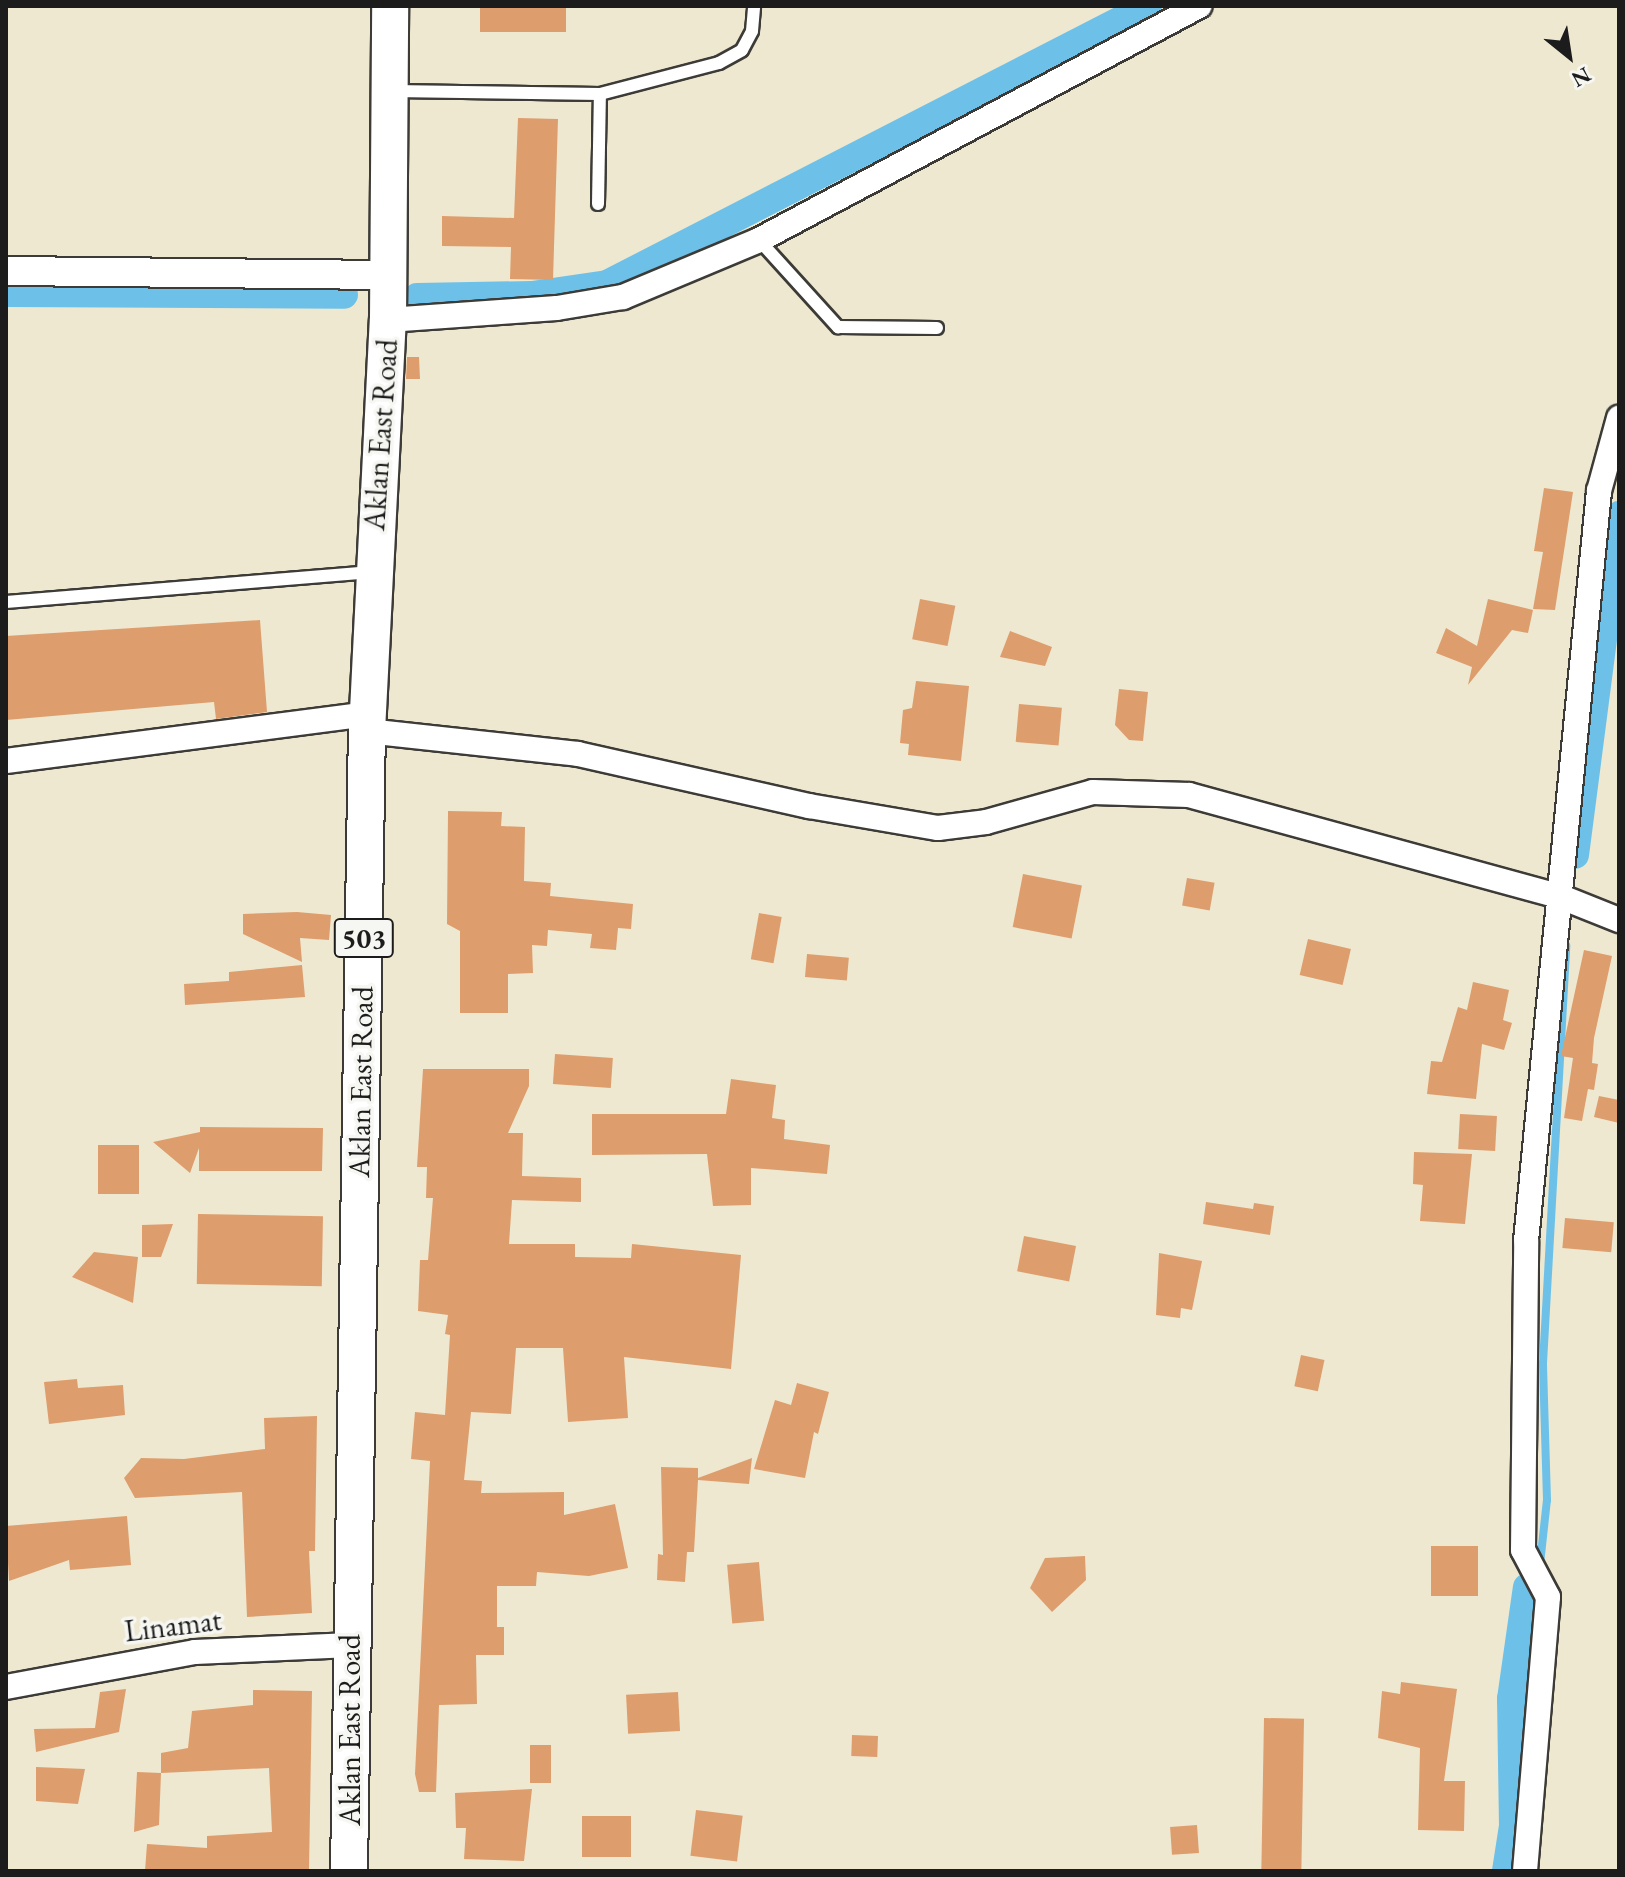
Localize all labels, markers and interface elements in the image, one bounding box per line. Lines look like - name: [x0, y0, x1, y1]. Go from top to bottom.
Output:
- north arrow: [1529, 16, 1609, 96]
- text: N: [1566, 60, 1596, 94]
- street label: Aklan East Road: [356, 338, 406, 532]
- road number: 503: [332, 914, 396, 962]
- street label: Aklan East Road: [341, 986, 381, 1178]
- street label: Linamat: [122, 1602, 224, 1650]
- street label: Aklan East Road: [332, 1634, 368, 1826]

